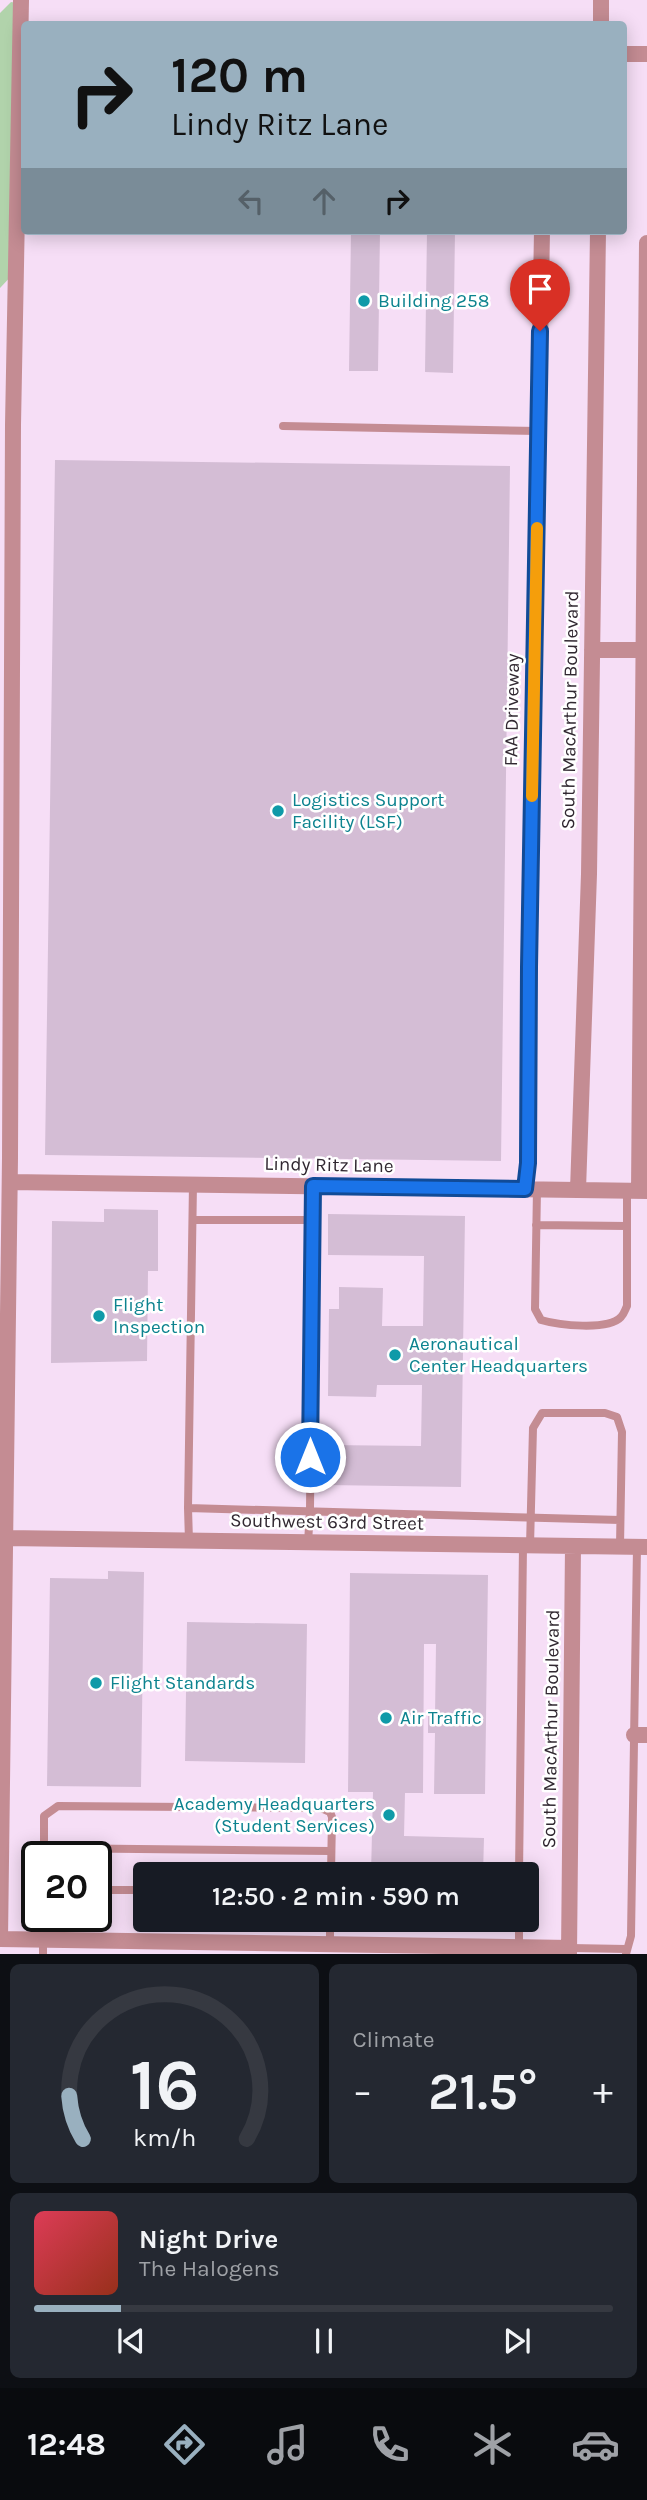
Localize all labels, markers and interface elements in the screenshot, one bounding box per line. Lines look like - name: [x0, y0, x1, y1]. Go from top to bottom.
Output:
- text: 120 m: [171, 47, 308, 104]
- icon: right: [56, 49, 147, 140]
- text: Lindy Ritz Lane: [171, 106, 389, 143]
- icon: left: [232, 182, 270, 220]
- icon: ahead: [305, 182, 343, 220]
- icon: right: [378, 182, 416, 220]
- pin: [510, 259, 570, 331]
- icon: arrive: [521, 270, 559, 308]
- place label: Building 258: [378, 290, 489, 312]
- marker: Building 258: [356, 293, 372, 309]
- street label: South MacArthur Boulevard: [557, 590, 583, 830]
- street label: FAA Driveway: [500, 653, 524, 767]
- place label: Logistics Support Facility (LSF): [292, 789, 444, 833]
- marker: Logistics Support Facility (LSF): [270, 803, 286, 819]
- street label: Lindy Ritz Lane: [264, 1153, 394, 1177]
- place label: Flight Inspection: [113, 1294, 205, 1338]
- marker: Flight Inspection: [91, 1308, 107, 1324]
- place label: Aeronautical Center Headquarters: [409, 1333, 588, 1377]
- marker: Aeronautical Center Headquarters: [387, 1347, 403, 1363]
- position arrow: [273, 1420, 347, 1494]
- street label: Southwest 63rd Street: [230, 1509, 424, 1535]
- street label: South MacArthur Boulevard: [538, 1609, 564, 1849]
- place label: Flight Standards: [110, 1672, 255, 1694]
- marker: Flight Standards: [88, 1675, 104, 1691]
- place label: Air Traffic: [400, 1707, 482, 1729]
- marker: Air Traffic: [378, 1710, 394, 1726]
- place label: Academy Headquarters (Student Services): [174, 1793, 375, 1837]
- marker: Academy Headquarters (Student Services): [381, 1807, 397, 1823]
- speed limit sign: 20: [21, 1841, 112, 1932]
- text: 12:50 · 2 min · 590 m: [212, 1881, 460, 1912]
- text: Climate: [353, 2026, 435, 2053]
- text: 16: [129, 2043, 199, 2128]
- text: 21.5°: [428, 2061, 537, 2122]
- text: −: [353, 2069, 372, 2114]
- text: +: [593, 2069, 613, 2114]
- text: km/h: [133, 2123, 196, 2152]
- text: Night Drive: [139, 2224, 278, 2255]
- text: The Halogens: [139, 2255, 279, 2282]
- icon: previous: [112, 2322, 150, 2360]
- icon: pause: [305, 2322, 343, 2360]
- icon: next: [498, 2322, 536, 2360]
- icon: directions: [160, 2420, 209, 2469]
- icon: music: [263, 2420, 312, 2469]
- icon: phone: [365, 2420, 414, 2469]
- icon: climate: [468, 2420, 517, 2469]
- icon: car: [571, 2420, 620, 2469]
- text: 12:48: [27, 2426, 106, 2463]

